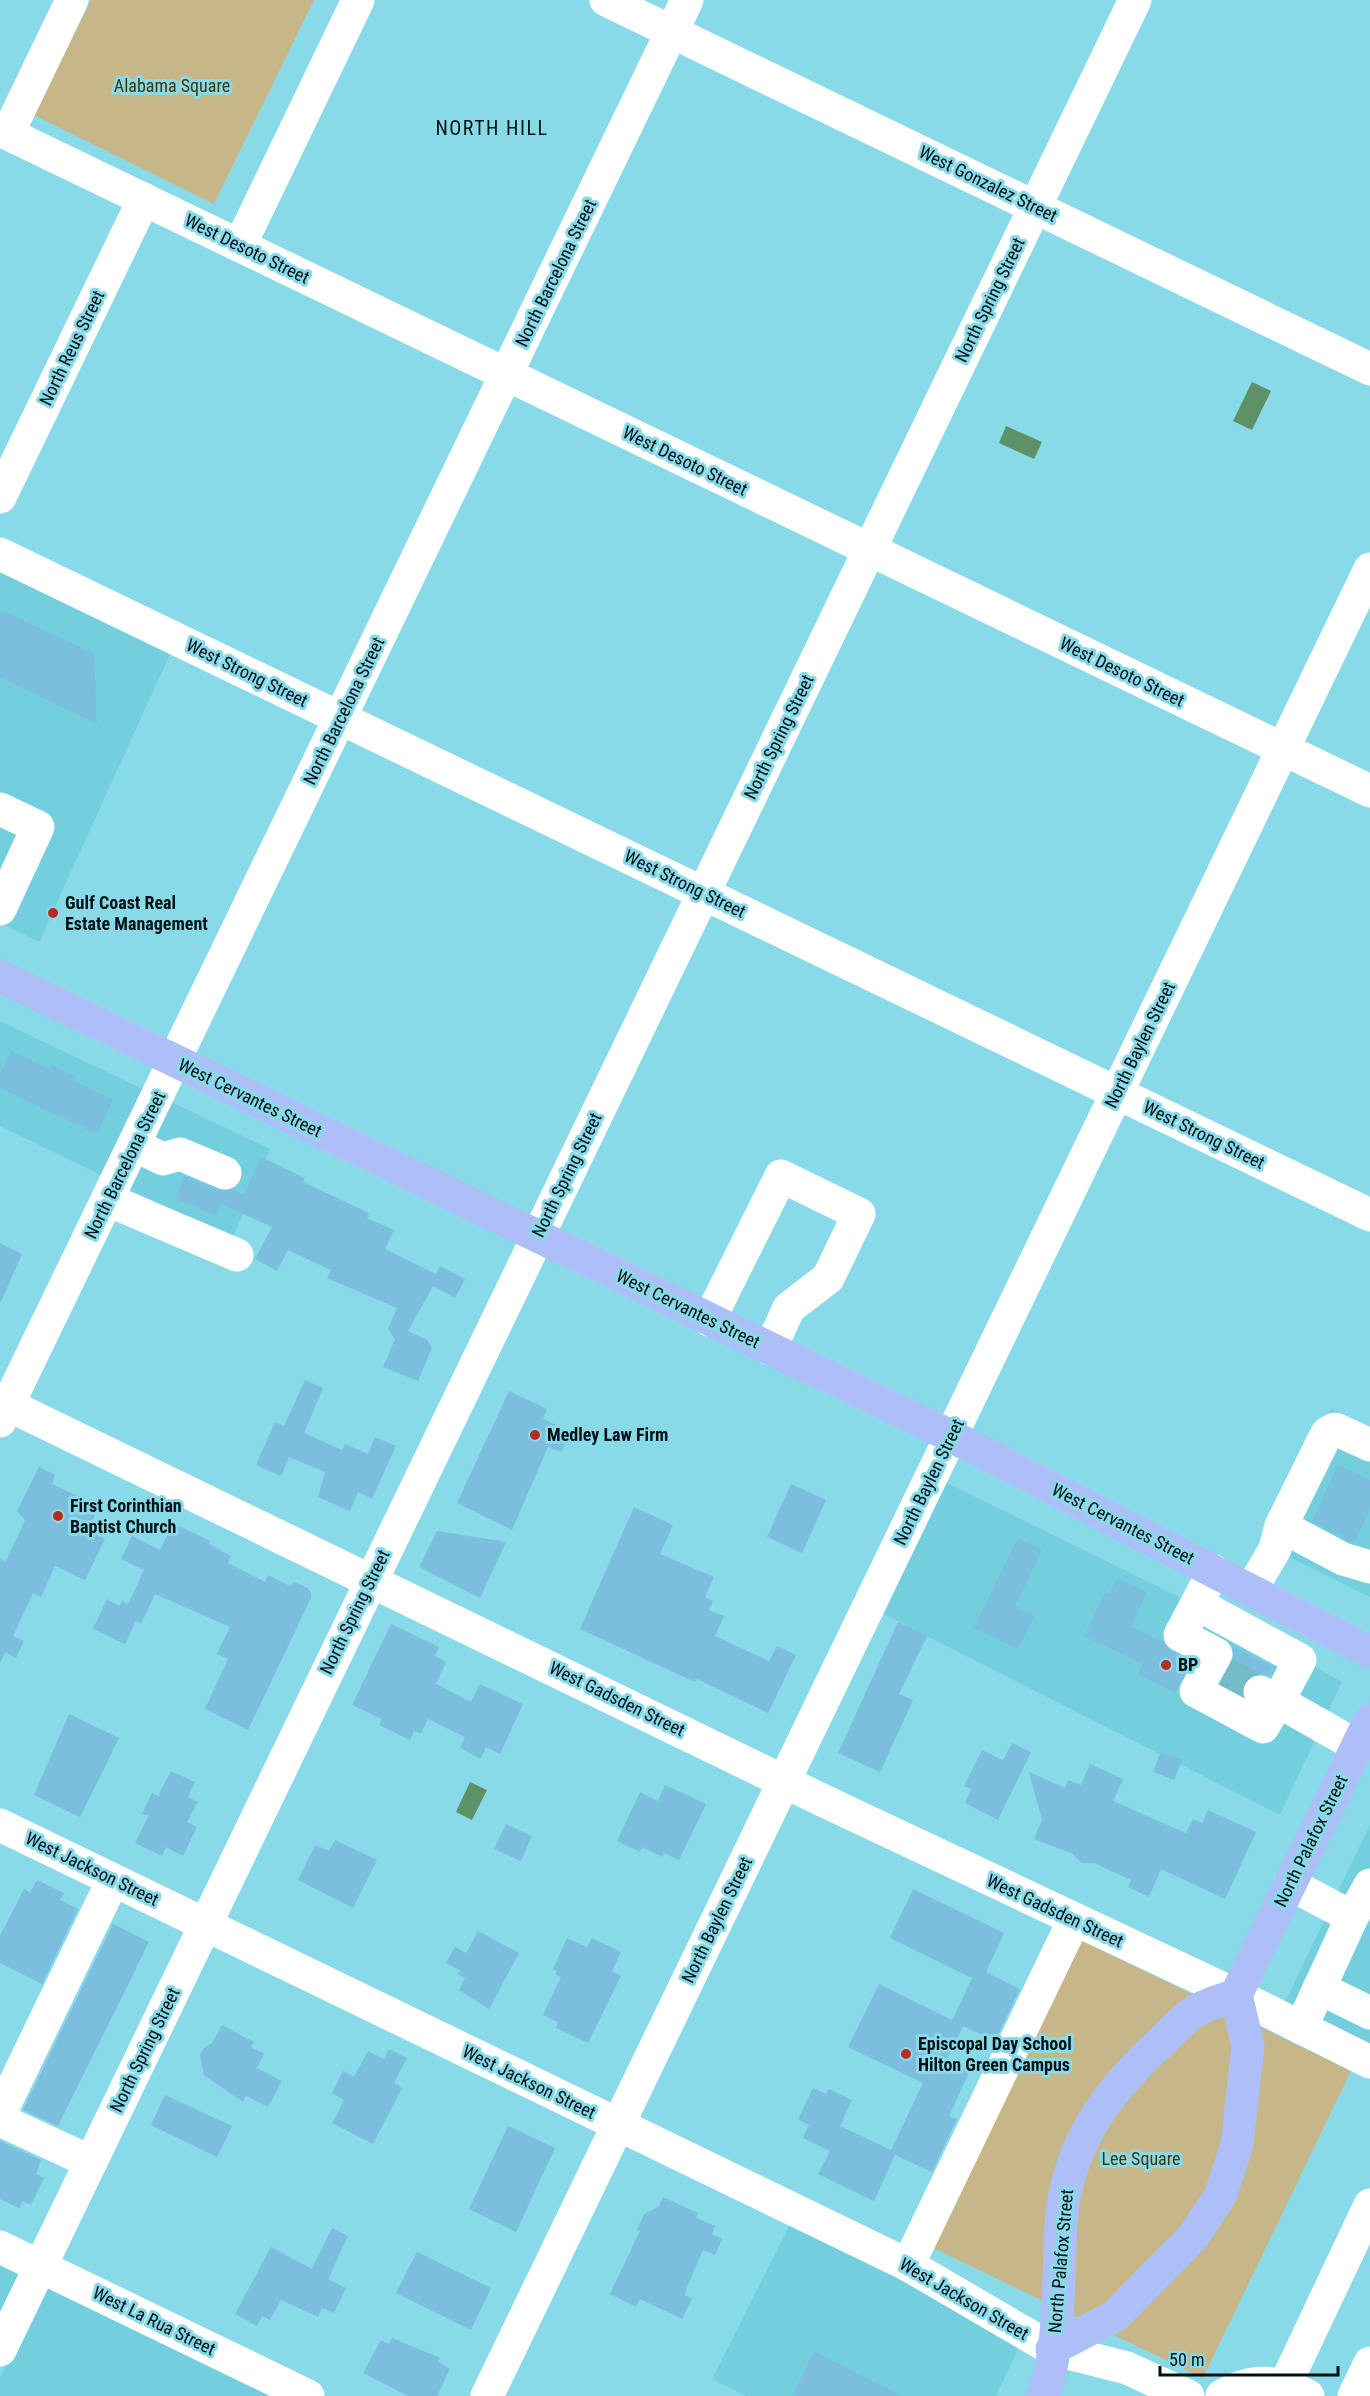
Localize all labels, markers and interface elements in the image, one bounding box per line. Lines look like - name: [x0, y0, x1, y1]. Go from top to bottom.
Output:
- park label: Alabama Square: [114, 75, 230, 96]
- district label: NORTH HILL: [435, 116, 549, 140]
- street label: West Gonzalez Street: [916, 141, 1061, 226]
- street label: North Barcelona Street: [511, 196, 600, 350]
- street label: West Desoto Street: [181, 209, 313, 288]
- street label: North Spring Street: [950, 234, 1029, 366]
- street label: North Reus Street: [35, 287, 108, 409]
- street label: West Desoto Street: [619, 421, 751, 500]
- street label: West Desoto Street: [1056, 632, 1188, 711]
- street label: West Strong Street: [183, 634, 311, 711]
- street label: North Barcelona Street: [299, 634, 388, 788]
- street label: North Spring Street: [739, 671, 818, 803]
- street label: West Strong Street: [621, 845, 749, 922]
- place label: Gulf Coast Real Estate Management: [65, 892, 208, 934]
- marker: Gulf Coast Real Estate Management: [46, 906, 60, 920]
- street label: North Baylen Street: [1100, 978, 1179, 1111]
- street label: West Cervantes Street: [175, 1054, 325, 1141]
- street label: North Barcelona Street: [80, 1088, 169, 1242]
- street label: West Strong Street: [1140, 1096, 1268, 1173]
- street label: North Spring Street: [527, 1109, 606, 1241]
- street label: West Cervantes Street: [613, 1265, 763, 1352]
- street label: North Baylen Street: [889, 1415, 968, 1548]
- place label: Medley Law Firm: [547, 1424, 668, 1445]
- marker: Medley Law Firm: [528, 1428, 542, 1442]
- street label: West Cervantes Street: [1049, 1479, 1198, 1569]
- place label: First Corinthian Baptist Church: [70, 1495, 182, 1537]
- marker: First Corinthian Baptist Church: [51, 1509, 65, 1523]
- street label: North Spring Street: [315, 1546, 394, 1678]
- place label: BP: [1178, 1654, 1198, 1675]
- street label: West Gadsden Street: [546, 1657, 688, 1741]
- marker: BP: [1159, 1658, 1173, 1672]
- street label: North Palafox Street: [1269, 1771, 1352, 1910]
- street label: West Jackson Street: [22, 1827, 162, 1910]
- street label: North Baylen Street: [677, 1853, 756, 1986]
- street label: West Gadsden Street: [984, 1870, 1127, 1951]
- street label: North Spring Street: [105, 1984, 184, 2116]
- place label: Episcopal Day School Hilton Green Campus: [918, 2033, 1072, 2075]
- street label: West Jackson Street: [459, 2040, 599, 2123]
- marker: Episcopal Day School Hilton Green Campus: [899, 2047, 913, 2061]
- park label: Lee Square: [1102, 2148, 1181, 2169]
- street label: North Palafox Street: [1044, 2188, 1077, 2334]
- street label: West Jackson Street: [896, 2253, 1033, 2344]
- street label: West La Rua Street: [89, 2282, 219, 2359]
- scale bar: [1160, 2339, 1338, 2377]
- text: 50 m: [1169, 2349, 1204, 2370]

